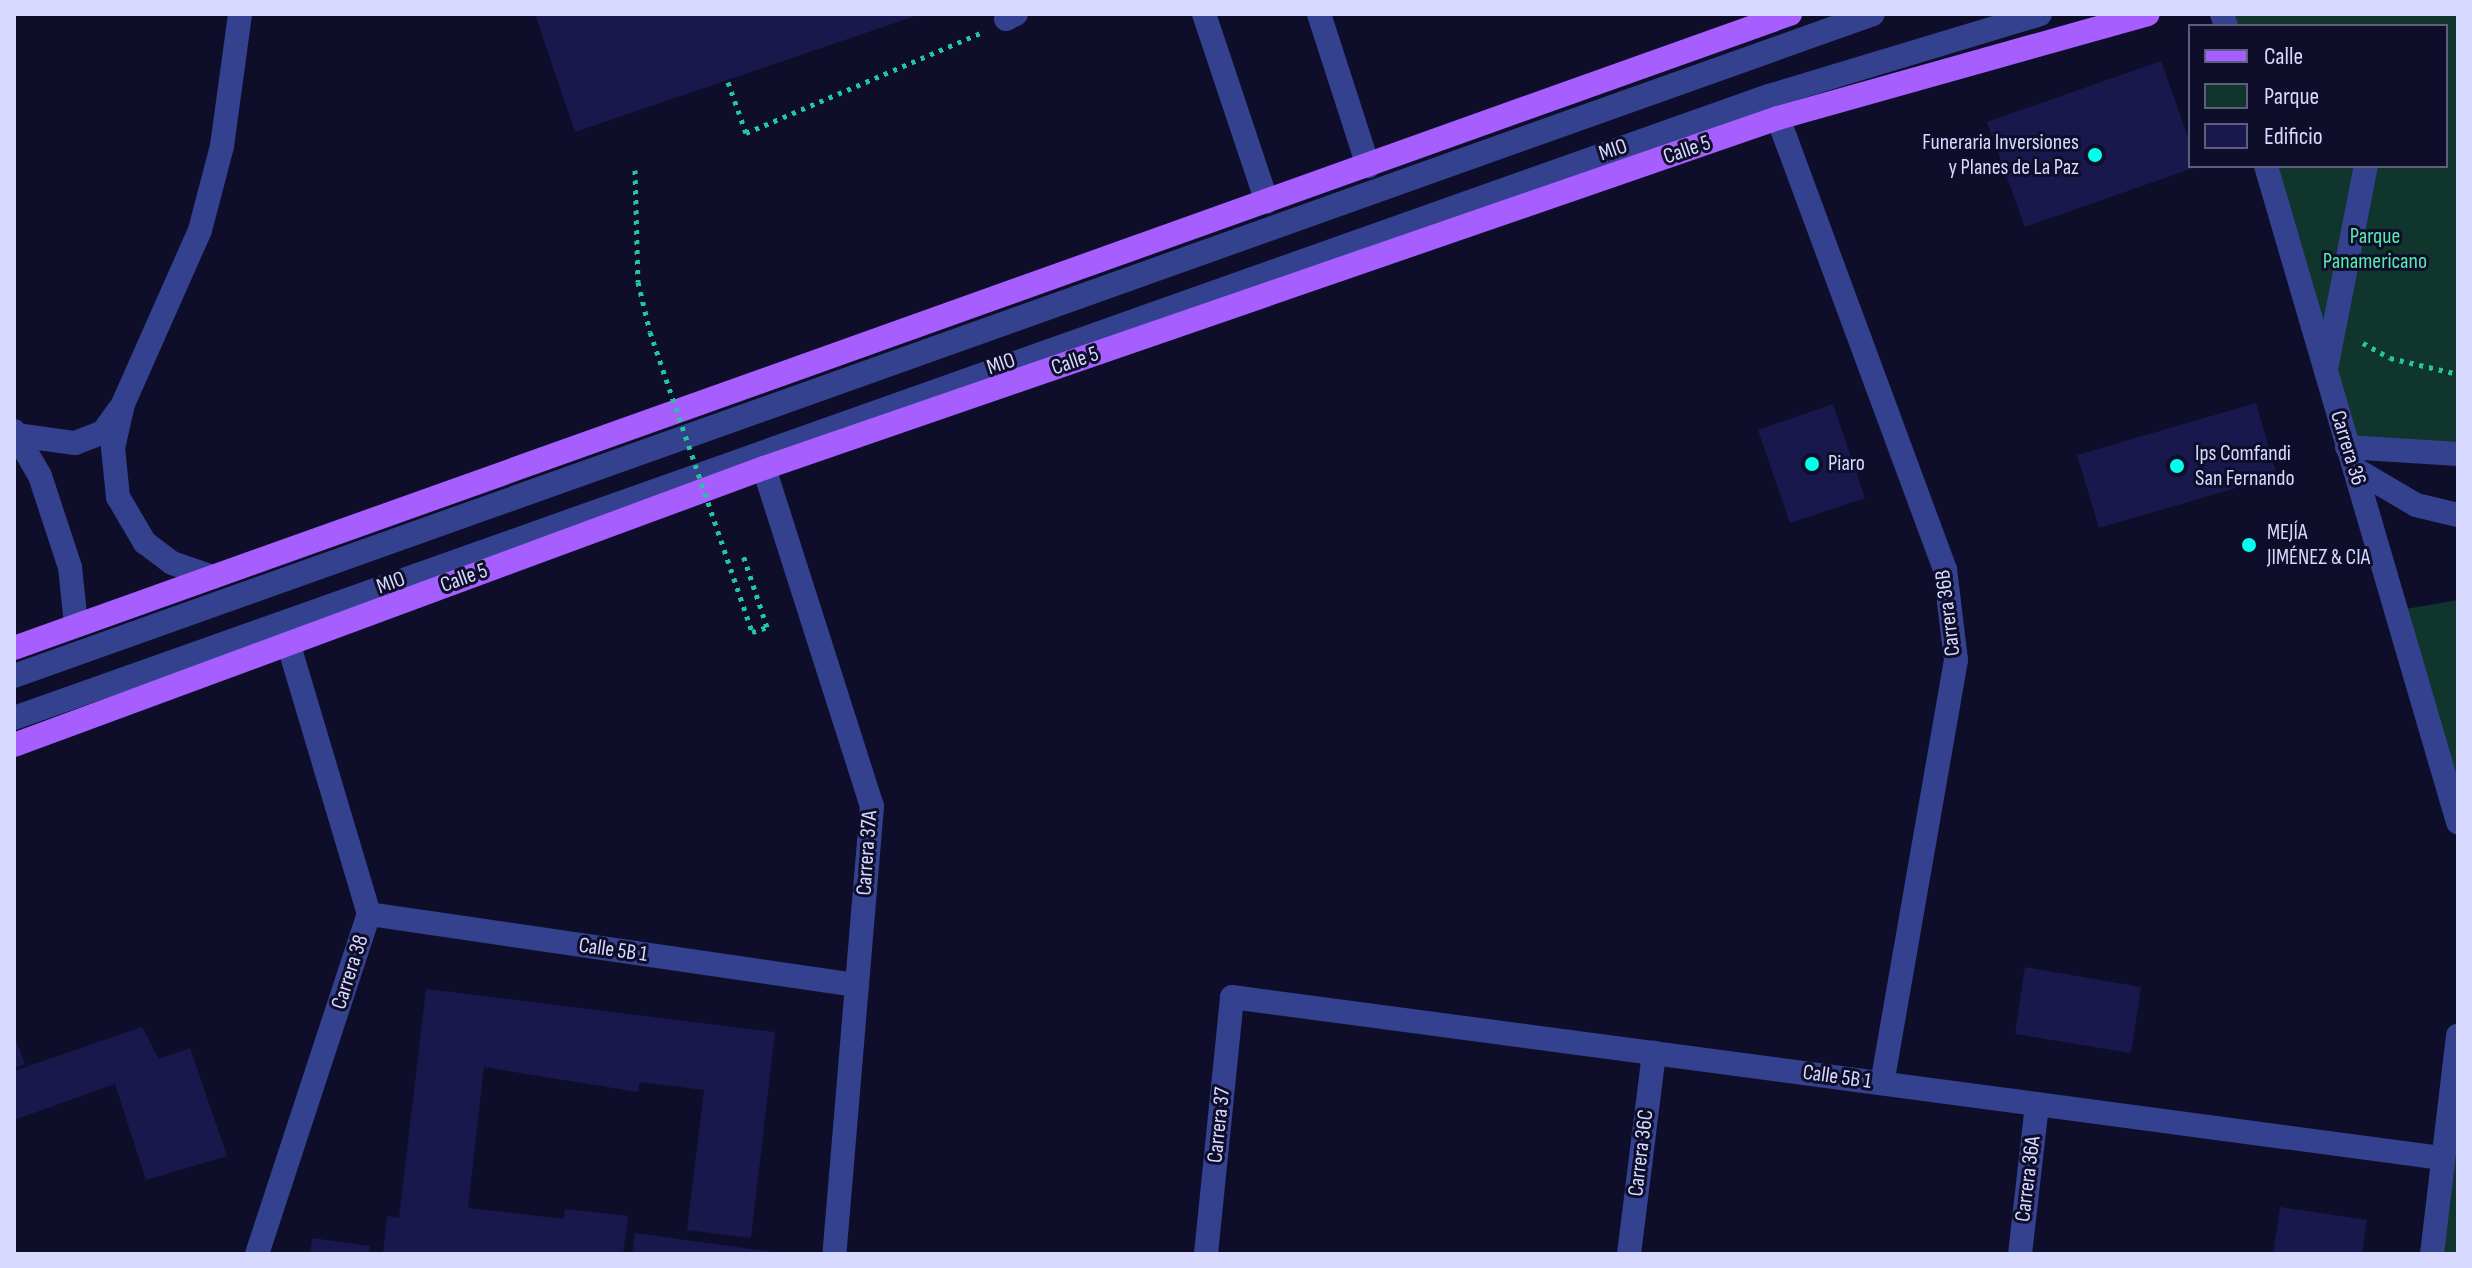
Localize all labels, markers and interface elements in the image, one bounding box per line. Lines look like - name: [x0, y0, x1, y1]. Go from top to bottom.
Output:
- legend: [2188, 24, 2448, 168]
- text: Calle: [2264, 42, 2303, 71]
- text: Parque: [2264, 82, 2319, 111]
- text: Edificio: [2264, 122, 2323, 151]
- place label: Funeraria Inversiones y Planes de La Paz: [1922, 129, 2079, 180]
- street label: Calle 5: [1660, 130, 1714, 170]
- street label: MIO: [1595, 133, 1631, 167]
- marker: Funeraria Inversiones y Planes de La Paz: [2086, 146, 2104, 164]
- park label: Parque Panamericano: [2323, 223, 2427, 274]
- street label: Calle 5: [1048, 341, 1102, 381]
- street label: MIO: [983, 347, 1019, 381]
- street label: Carrera 36: [2324, 407, 2372, 489]
- place label: Ips Comfandi San Fernando: [2195, 440, 2295, 492]
- place label: Piaro: [1828, 451, 1865, 477]
- marker: Piaro: [1803, 455, 1821, 473]
- marker: Ips Comfandi San Fernando: [2166, 455, 2188, 477]
- place label: MEJÍA JIMÉNEZ & CIA: [2267, 519, 2370, 570]
- marker: MEJÍA JIMÉNEZ & CIA: [2238, 534, 2260, 556]
- street label: Calle 5: [437, 557, 491, 599]
- street label: MIO: [373, 566, 409, 600]
- street label: Carrera 36B: [1930, 568, 1966, 658]
- street label: Carrera 37A: [851, 810, 883, 896]
- street label: Carrera 38: [326, 931, 374, 1013]
- street label: Calle 5B 1: [577, 932, 649, 968]
- street label: Calle 5B 1: [1801, 1059, 1873, 1095]
- street label: Carrera 37: [1202, 1086, 1236, 1164]
- street label: Carrera 36C: [1623, 1108, 1659, 1198]
- street label: Carrera 36A: [2010, 1135, 2046, 1223]

